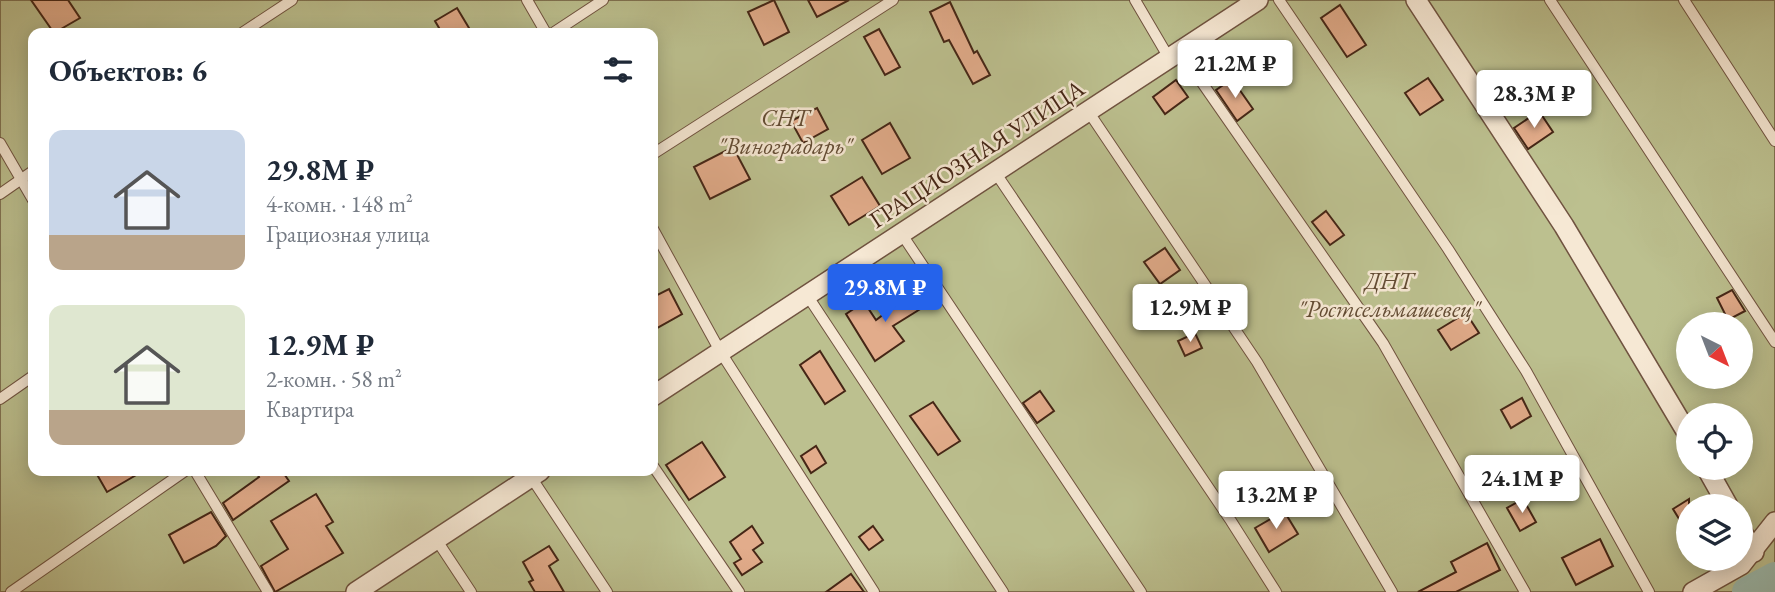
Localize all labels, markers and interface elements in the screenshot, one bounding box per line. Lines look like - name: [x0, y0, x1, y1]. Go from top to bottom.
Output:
- pin: 21.2M ₽: [1170, 41, 1300, 100]
- text: 21.2M ₽: [1194, 48, 1276, 78]
- text: Объектов: 6: [49, 51, 207, 90]
- icon: filters: [599, 51, 637, 89]
- pin: 28.3M ₽: [1469, 71, 1599, 130]
- street label: ГРАЦИОЗНАЯ УЛИЦА: [863, 72, 1091, 235]
- text: 28.3M ₽: [1493, 78, 1575, 108]
- park label: СНТ "Виноградарь": [718, 102, 854, 161]
- text: 29.8M ₽: [266, 150, 374, 189]
- icon: home: [105, 158, 189, 242]
- text: 4-комн. · 148 m²: [266, 189, 413, 219]
- text: Грациозная улица: [266, 219, 430, 249]
- pin: 29.8M ₽: [820, 264, 950, 324]
- park label: ДНТ "Ростсельмашевец": [1298, 265, 1482, 324]
- text: 29.8M ₽: [844, 272, 926, 302]
- pin: 12.9M ₽: [1125, 284, 1255, 344]
- text: 12.9M ₽: [1149, 292, 1231, 322]
- north arrow: [1676, 312, 1754, 388]
- map controls: [1676, 312, 1753, 571]
- text: 12.9M ₽: [266, 325, 374, 364]
- icon: home: [105, 333, 189, 417]
- text: 2-комн. · 58 m²: [266, 364, 402, 394]
- text: Квартира: [266, 394, 354, 424]
- button: locate: [1676, 403, 1753, 480]
- pin: 24.1M ₽: [1457, 456, 1587, 515]
- text: 24.1M ₽: [1481, 463, 1563, 493]
- pin: 13.2M ₽: [1211, 472, 1341, 531]
- text: 13.2M ₽: [1235, 479, 1317, 509]
- button: layers: [1676, 494, 1753, 571]

